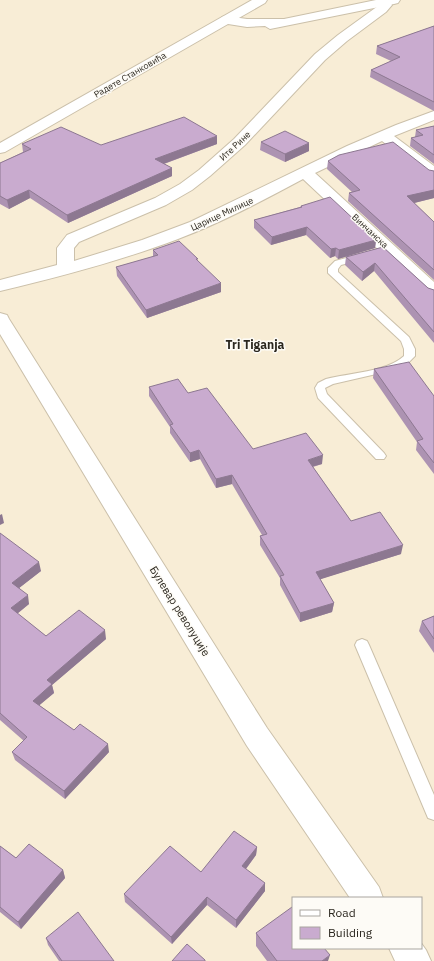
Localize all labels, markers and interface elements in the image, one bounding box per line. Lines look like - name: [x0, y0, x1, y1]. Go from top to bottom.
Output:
- street label: Радете Станковића: [92, 49, 168, 100]
- street label: Ите Рине: [217, 128, 253, 163]
- street label: Царице Милице: [189, 194, 255, 233]
- street label: Винчанска: [350, 211, 391, 250]
- district label: Tri Tiganja: [226, 337, 285, 352]
- street label: Булевар револуције: [147, 563, 213, 659]
- legend: [292, 897, 422, 949]
- text: Road: [328, 905, 356, 920]
- text: Building: [328, 925, 373, 940]

